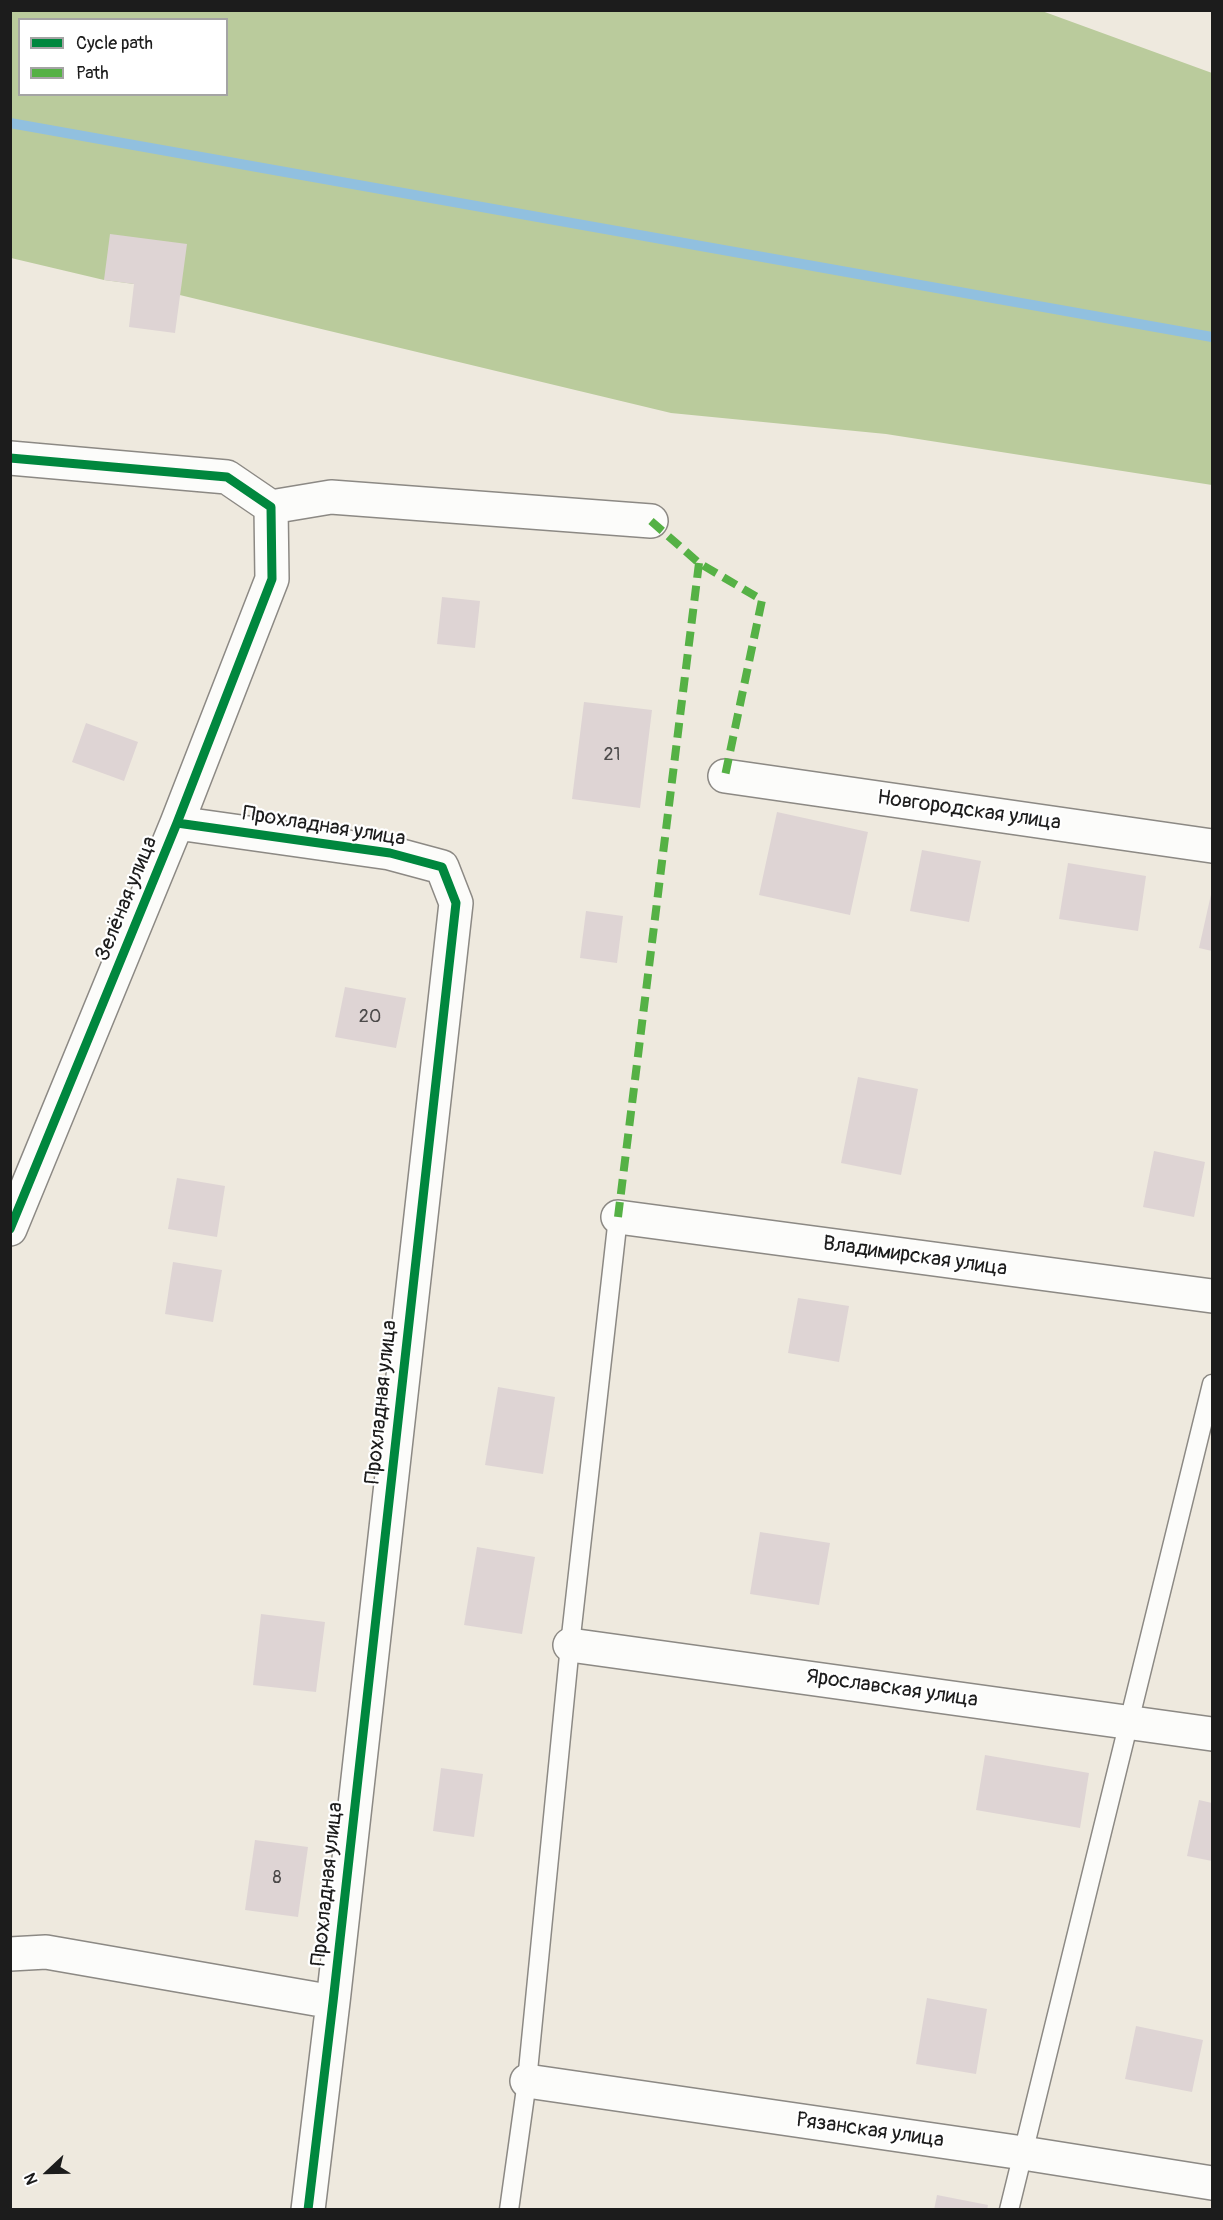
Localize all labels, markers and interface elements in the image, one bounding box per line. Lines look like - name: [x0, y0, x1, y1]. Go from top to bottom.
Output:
- legend: [18, 18, 228, 96]
- text: Cycle path: [76, 32, 153, 55]
- text: Path: [76, 62, 109, 85]
- house number: 21: [603, 744, 621, 766]
- street label: Новгородская улица: [876, 786, 1062, 836]
- street label: Прохладная улица: [241, 802, 407, 852]
- street label: Зелёная улица: [91, 833, 163, 965]
- house number: 20: [359, 1006, 381, 1028]
- street label: Владимирская улица: [821, 1232, 1009, 1282]
- street label: Прохладная улица: [361, 1319, 403, 1485]
- street label: Ярославская улица: [805, 1664, 979, 1714]
- street label: Прохладная улица: [307, 1801, 349, 1967]
- house number: 8: [272, 1867, 282, 1889]
- street label: Рязанская улица: [795, 2108, 945, 2154]
- north arrow: [18, 2142, 78, 2202]
- text: N: [20, 2170, 43, 2188]

